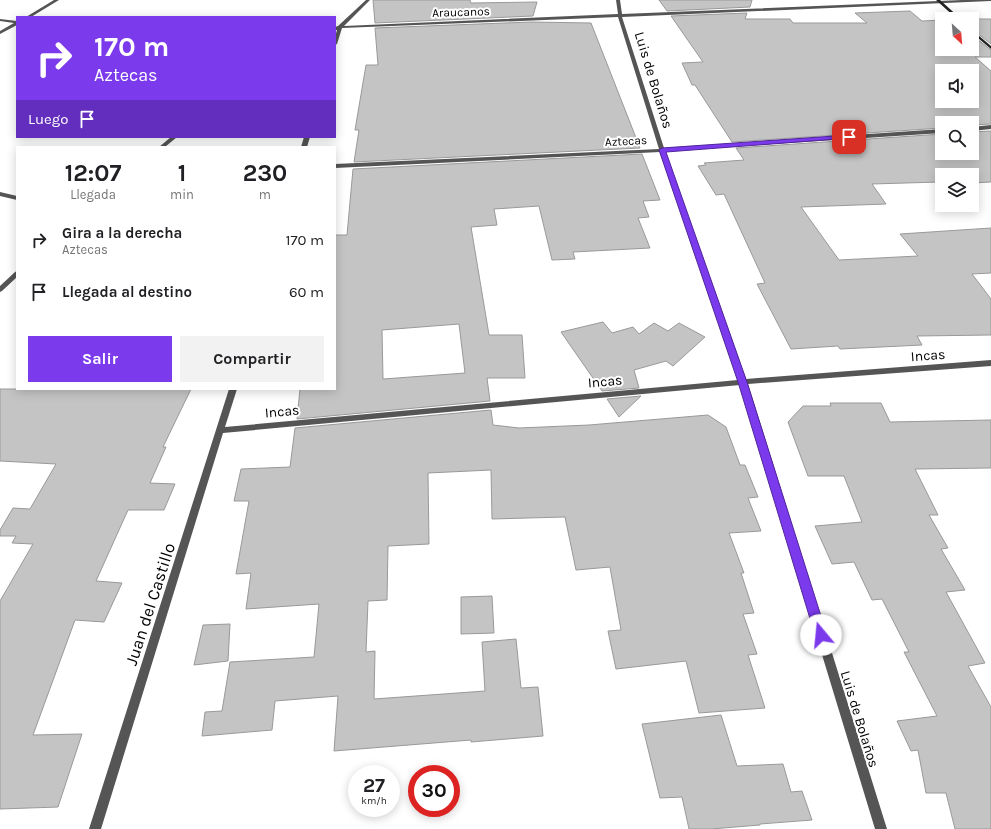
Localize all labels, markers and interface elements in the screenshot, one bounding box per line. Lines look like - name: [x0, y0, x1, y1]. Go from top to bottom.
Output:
- street label: Araucanos: [432, 4, 490, 20]
- north arrow: [935, 12, 979, 56]
- map controls: [935, 12, 979, 212]
- text: 170 m: [94, 30, 169, 63]
- street label: Luis de Bolaños: [631, 30, 676, 131]
- icon: right: [28, 32, 80, 84]
- text: Aztecas: [94, 64, 158, 86]
- button: sound: [935, 64, 979, 108]
- icon: arrive: [76, 108, 98, 130]
- text: Luego: [28, 110, 68, 128]
- button: search: [935, 116, 979, 160]
- pin: [832, 120, 866, 154]
- icon: arrive: [838, 126, 860, 148]
- street label: Aztecas: [604, 133, 648, 149]
- text: 12:07: [65, 159, 121, 187]
- text: 1: [178, 159, 186, 187]
- text: 230: [243, 159, 287, 187]
- button: layers: [935, 168, 979, 212]
- text: Llegada: [70, 187, 116, 202]
- text: min: [170, 187, 194, 202]
- text: m: [259, 187, 271, 202]
- text: Gira a la derecha: [62, 224, 182, 242]
- icon: right: [28, 229, 50, 251]
- text: 170 m: [286, 231, 324, 249]
- text: Aztecas: [62, 242, 108, 257]
- icon: arrive: [28, 281, 50, 303]
- text: Llegada al destino: [62, 283, 192, 301]
- text: 60 m: [289, 283, 324, 301]
- button: Salir: [28, 336, 172, 382]
- button: Compartir: [180, 336, 324, 382]
- street label: Incas: [910, 346, 946, 365]
- street label: Incas: [587, 372, 623, 391]
- street label: Incas: [264, 402, 300, 421]
- street label: Juan del Castillo: [121, 540, 179, 668]
- position arrow: [800, 614, 842, 656]
- street label: Luis de Bolaños: [837, 669, 882, 770]
- speed limit sign: 30: [408, 765, 460, 817]
- text: 27: [363, 774, 385, 797]
- text: km/h: [361, 795, 387, 807]

